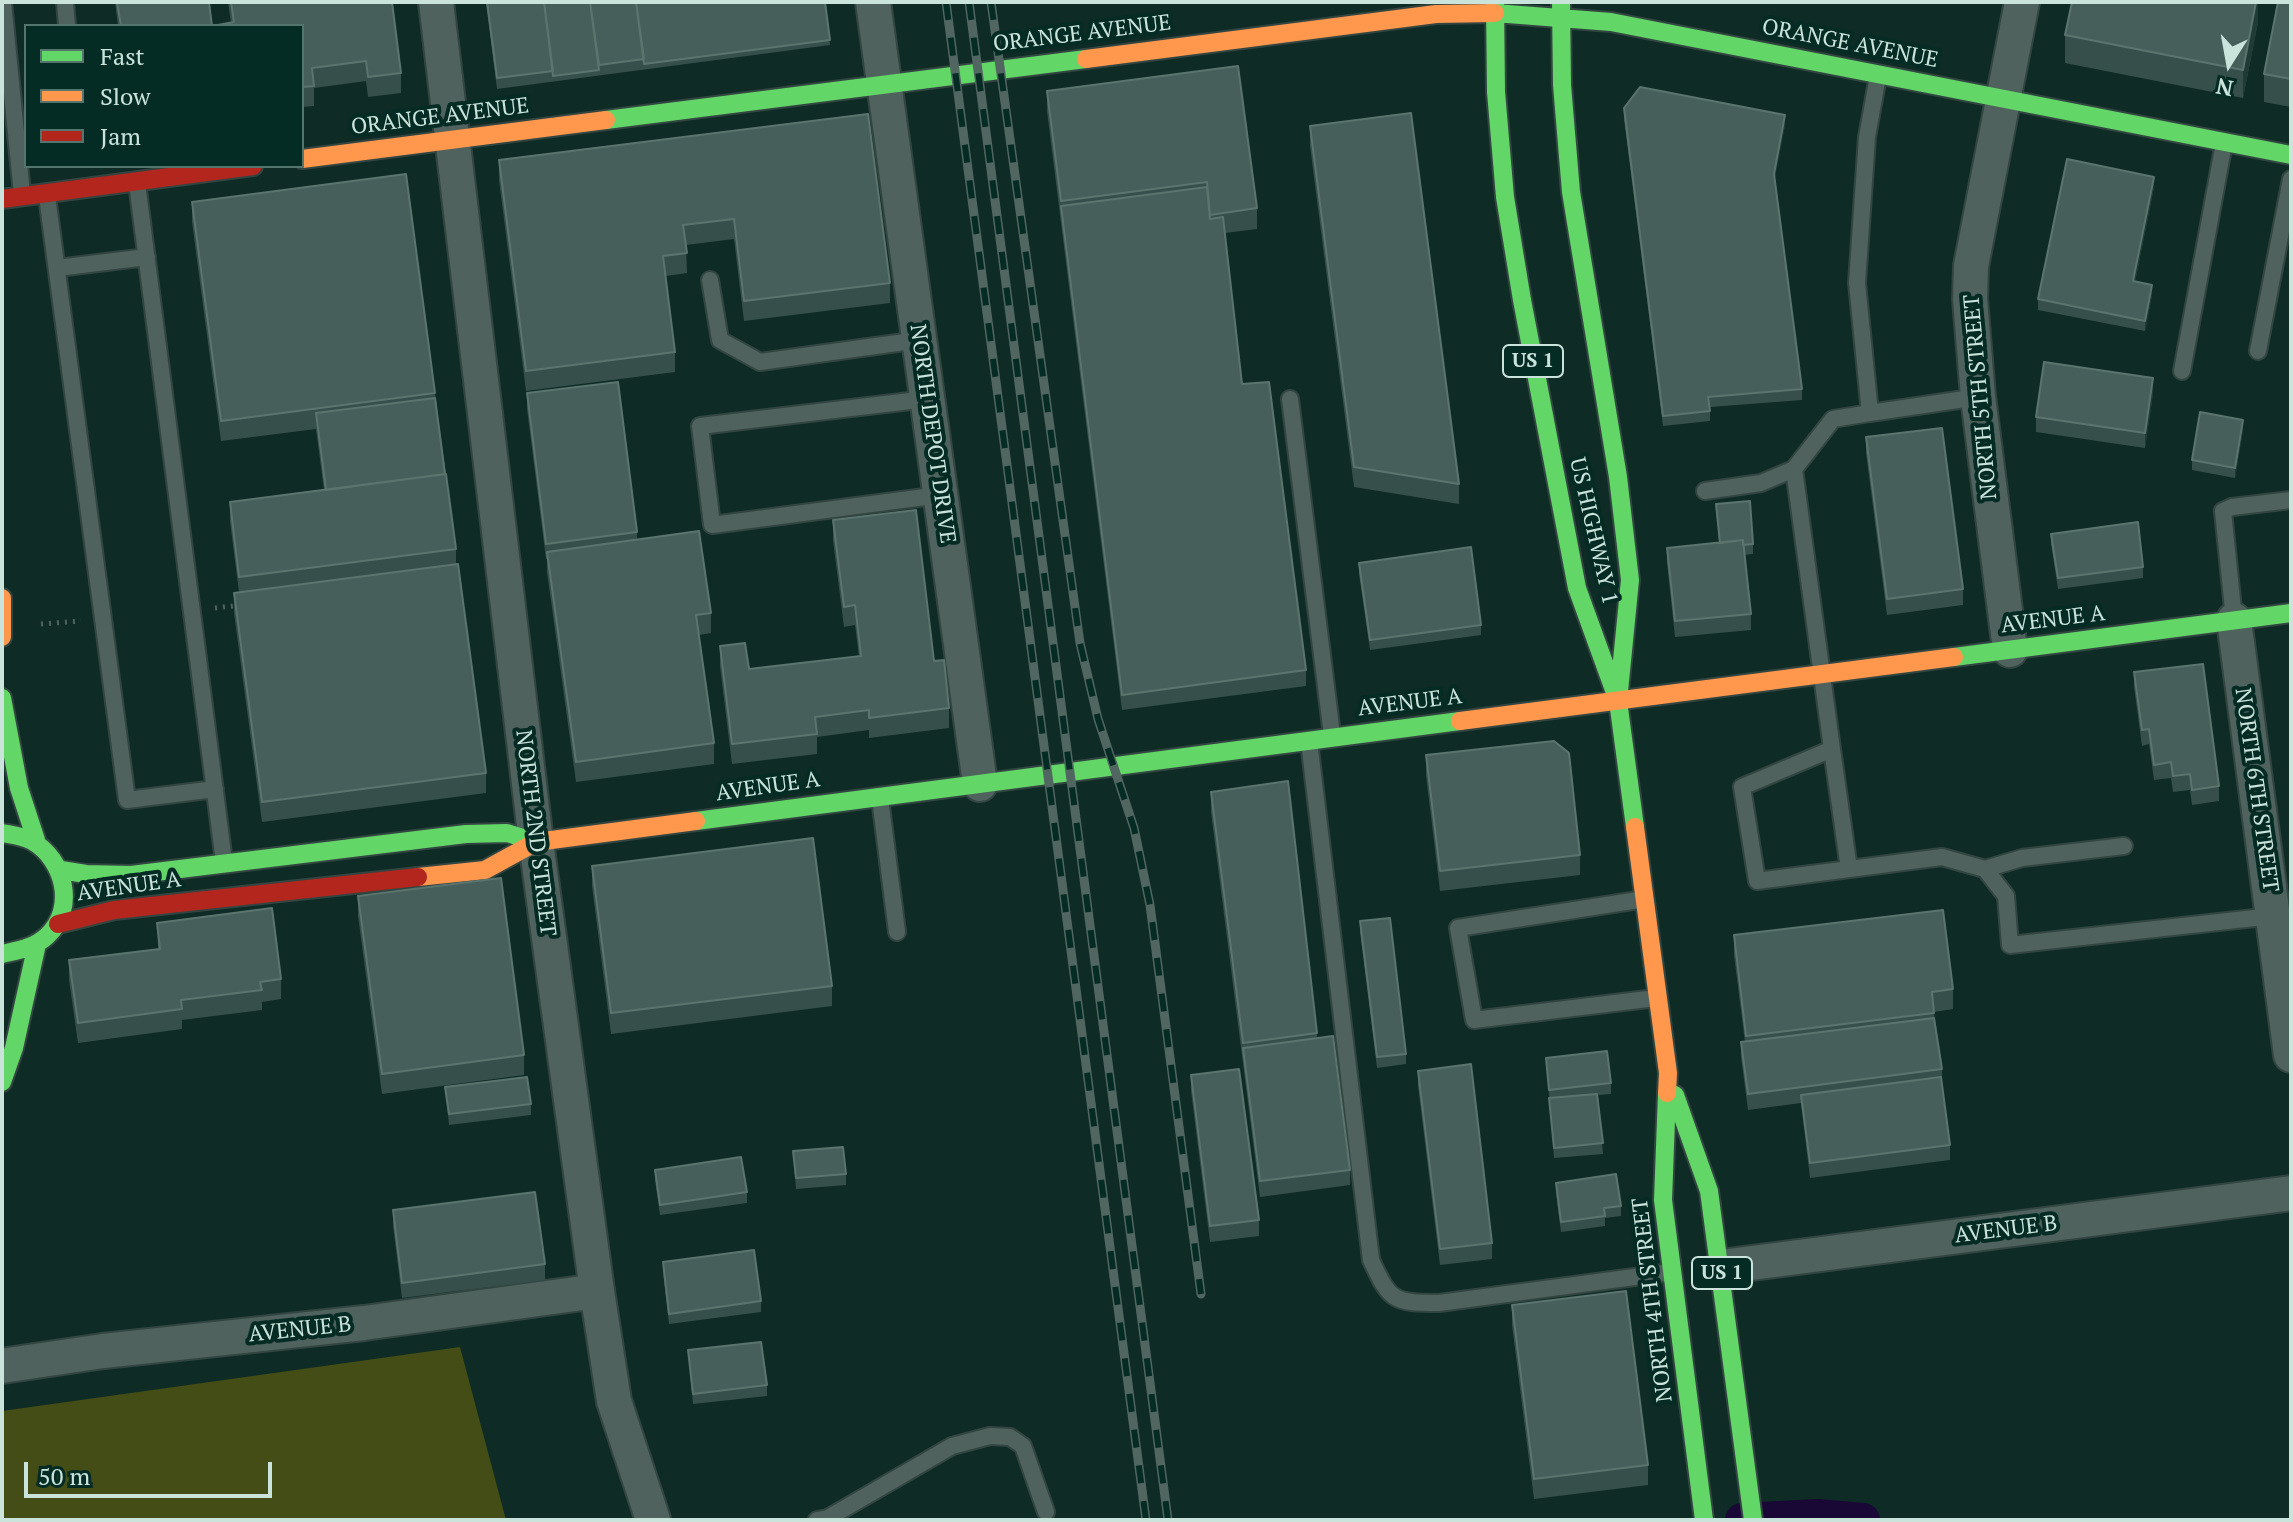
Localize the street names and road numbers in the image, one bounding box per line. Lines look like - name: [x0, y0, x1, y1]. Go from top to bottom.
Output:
- street label: ORANGE AVENUE: [992, 10, 1172, 58]
- street label: ORANGE AVENUE: [1760, 14, 1940, 74]
- street label: ORANGE AVENUE: [350, 93, 530, 141]
- street label: NORTH 5TH STREET: [1959, 293, 2003, 501]
- street label: NORTH DEPOT DRIVE: [904, 323, 960, 545]
- road number: US 1: [1503, 345, 1563, 377]
- street label: US HIGHWAY 1: [1563, 455, 1623, 607]
- street label: AVENUE A: [1999, 601, 2107, 639]
- street label: AVENUE A: [1356, 684, 1464, 722]
- street label: NORTH 6TH STREET: [2229, 686, 2283, 894]
- street label: NORTH 2ND STREET: [509, 728, 561, 938]
- street label: AVENUE A: [714, 767, 822, 807]
- street label: AVENUE A: [75, 867, 183, 907]
- street label: NORTH 4TH STREET: [1627, 1196, 1679, 1404]
- street label: AVENUE B: [1953, 1211, 2059, 1249]
- road number: US 1: [1692, 1257, 1752, 1289]
- street label: AVENUE B: [247, 1311, 353, 1349]

